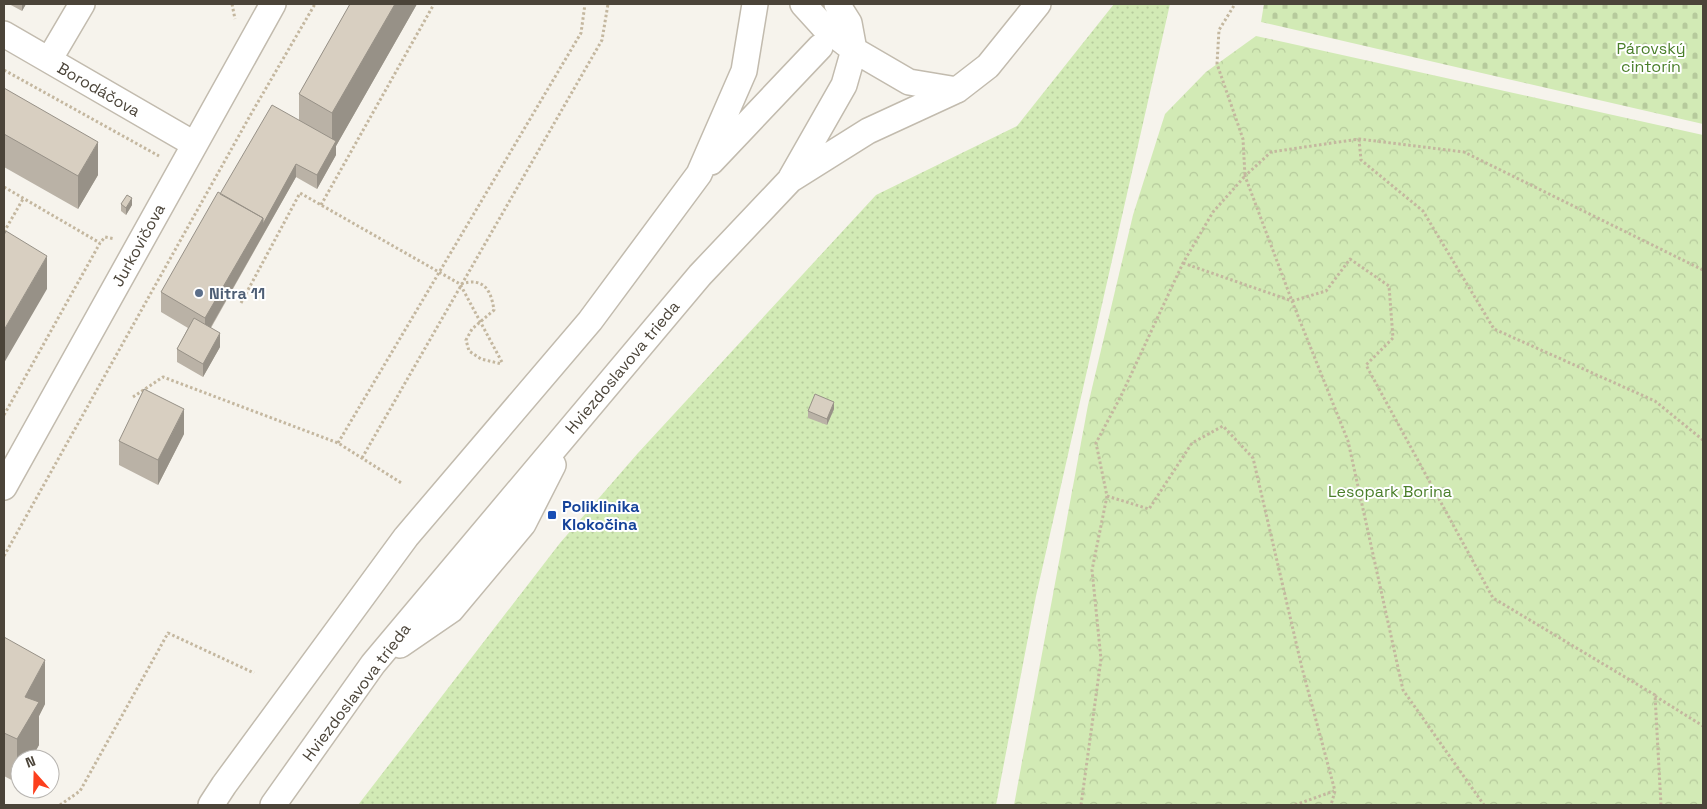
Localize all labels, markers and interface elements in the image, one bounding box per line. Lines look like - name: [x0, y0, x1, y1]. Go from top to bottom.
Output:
- park label: Párovský cintorín: [1616, 38, 1686, 77]
- street label: Borodáčova: [54, 57, 144, 122]
- street label: Jurkovičova: [107, 200, 170, 291]
- place label: Nitra 11: [209, 283, 265, 304]
- marker: Nitra 11: [193, 287, 205, 299]
- street label: Hviezdoslavova trieda: [561, 296, 684, 438]
- park label: Lesopark Borina: [1328, 481, 1452, 502]
- place label: Poliklinika Klokočina: [562, 496, 640, 535]
- marker: Poliklinika Klokočina: [546, 509, 558, 521]
- street label: Hviezdoslavova trieda: [298, 619, 415, 765]
- north arrow: [10, 749, 60, 799]
- text: N: [23, 752, 38, 772]

